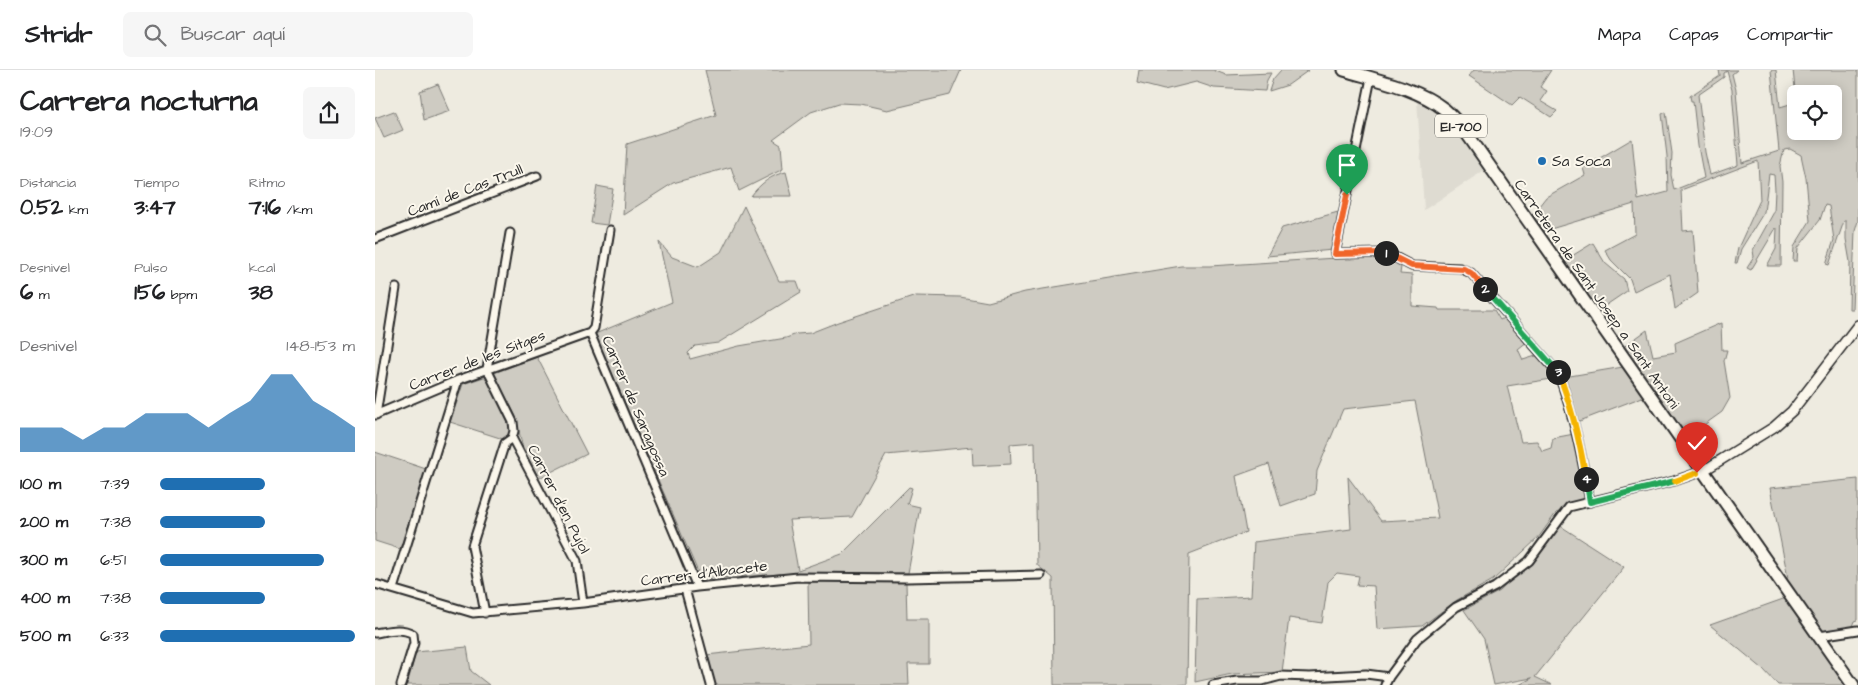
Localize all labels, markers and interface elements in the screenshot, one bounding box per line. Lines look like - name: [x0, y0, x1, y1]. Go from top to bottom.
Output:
- search box: [123, 12, 473, 57]
- text: Stridr: [25, 18, 93, 52]
- icon: search: [141, 21, 169, 49]
- text: Buscar aquí: [181, 21, 285, 48]
- text: Mapa: [1598, 22, 1641, 47]
- text: Capas: [1669, 22, 1719, 47]
- text: Compartir: [1747, 22, 1833, 47]
- text: Carrera nocturna: [20, 82, 258, 121]
- map controls: [1787, 85, 1842, 140]
- button: locate: [1787, 85, 1842, 140]
- button: share: [303, 87, 355, 139]
- road number: EI-700: [1435, 114, 1487, 138]
- text: 19:09: [20, 121, 53, 143]
- pin: [1326, 144, 1368, 195]
- icon: arrive: [1333, 151, 1361, 179]
- place label: Sa Soca: [1552, 151, 1611, 172]
- marker: Sa Soca: [1536, 155, 1548, 167]
- street label: Camí de Cas Trull: [405, 159, 526, 222]
- text: Distancia: [20, 173, 76, 193]
- text: Tiempo: [134, 173, 179, 193]
- text: Ritmo: [249, 173, 285, 193]
- street label: Carretera de Sant Josep a Sant Antoni: [1509, 175, 1685, 414]
- text: 0.52: [20, 193, 63, 222]
- text: 3:47: [134, 193, 176, 222]
- text: 7:16: [249, 193, 281, 222]
- text: km: [63, 200, 88, 220]
- text: /km: [281, 200, 312, 220]
- pin: 1: [1373, 240, 1399, 266]
- text: 1: [1386, 243, 1387, 263]
- text: Desnivel: [20, 258, 70, 278]
- text: Pulso: [134, 258, 167, 278]
- text: kcal: [249, 258, 275, 278]
- pin: 2: [1473, 276, 1497, 302]
- text: 6: [20, 278, 33, 307]
- text: 156: [134, 278, 165, 307]
- text: 38: [249, 278, 273, 307]
- text: 2: [1481, 279, 1490, 299]
- text: m: [33, 285, 50, 305]
- text: bpm: [165, 285, 197, 305]
- street label: Carrer de les Sitges: [406, 325, 549, 397]
- street label: Carrer de Saragossa: [595, 333, 675, 481]
- text: Desnivel: [20, 335, 77, 357]
- text: 148–153 m: [286, 335, 355, 357]
- pin: 3: [1545, 360, 1571, 384]
- text: 3: [1555, 362, 1562, 382]
- pin: [1676, 422, 1718, 473]
- icon: check: [1683, 429, 1711, 457]
- street label: Carrer d'en Pujol: [522, 441, 595, 557]
- pin: 4: [1573, 466, 1599, 492]
- text: 4: [1582, 469, 1591, 489]
- text: 100 m: [20, 473, 61, 495]
- text: 7:39: [100, 473, 130, 495]
- text: 200 m: [20, 511, 68, 533]
- text: 7:38: [100, 511, 131, 533]
- text: 300 m: [20, 549, 67, 571]
- text: 6:51: [100, 549, 126, 571]
- street label: Carrer d'Albacete: [640, 555, 768, 592]
- text: 400 m: [20, 587, 70, 609]
- text: 7:38: [100, 587, 131, 609]
- text: 500 m: [20, 625, 70, 647]
- text: 6:33: [100, 625, 129, 647]

